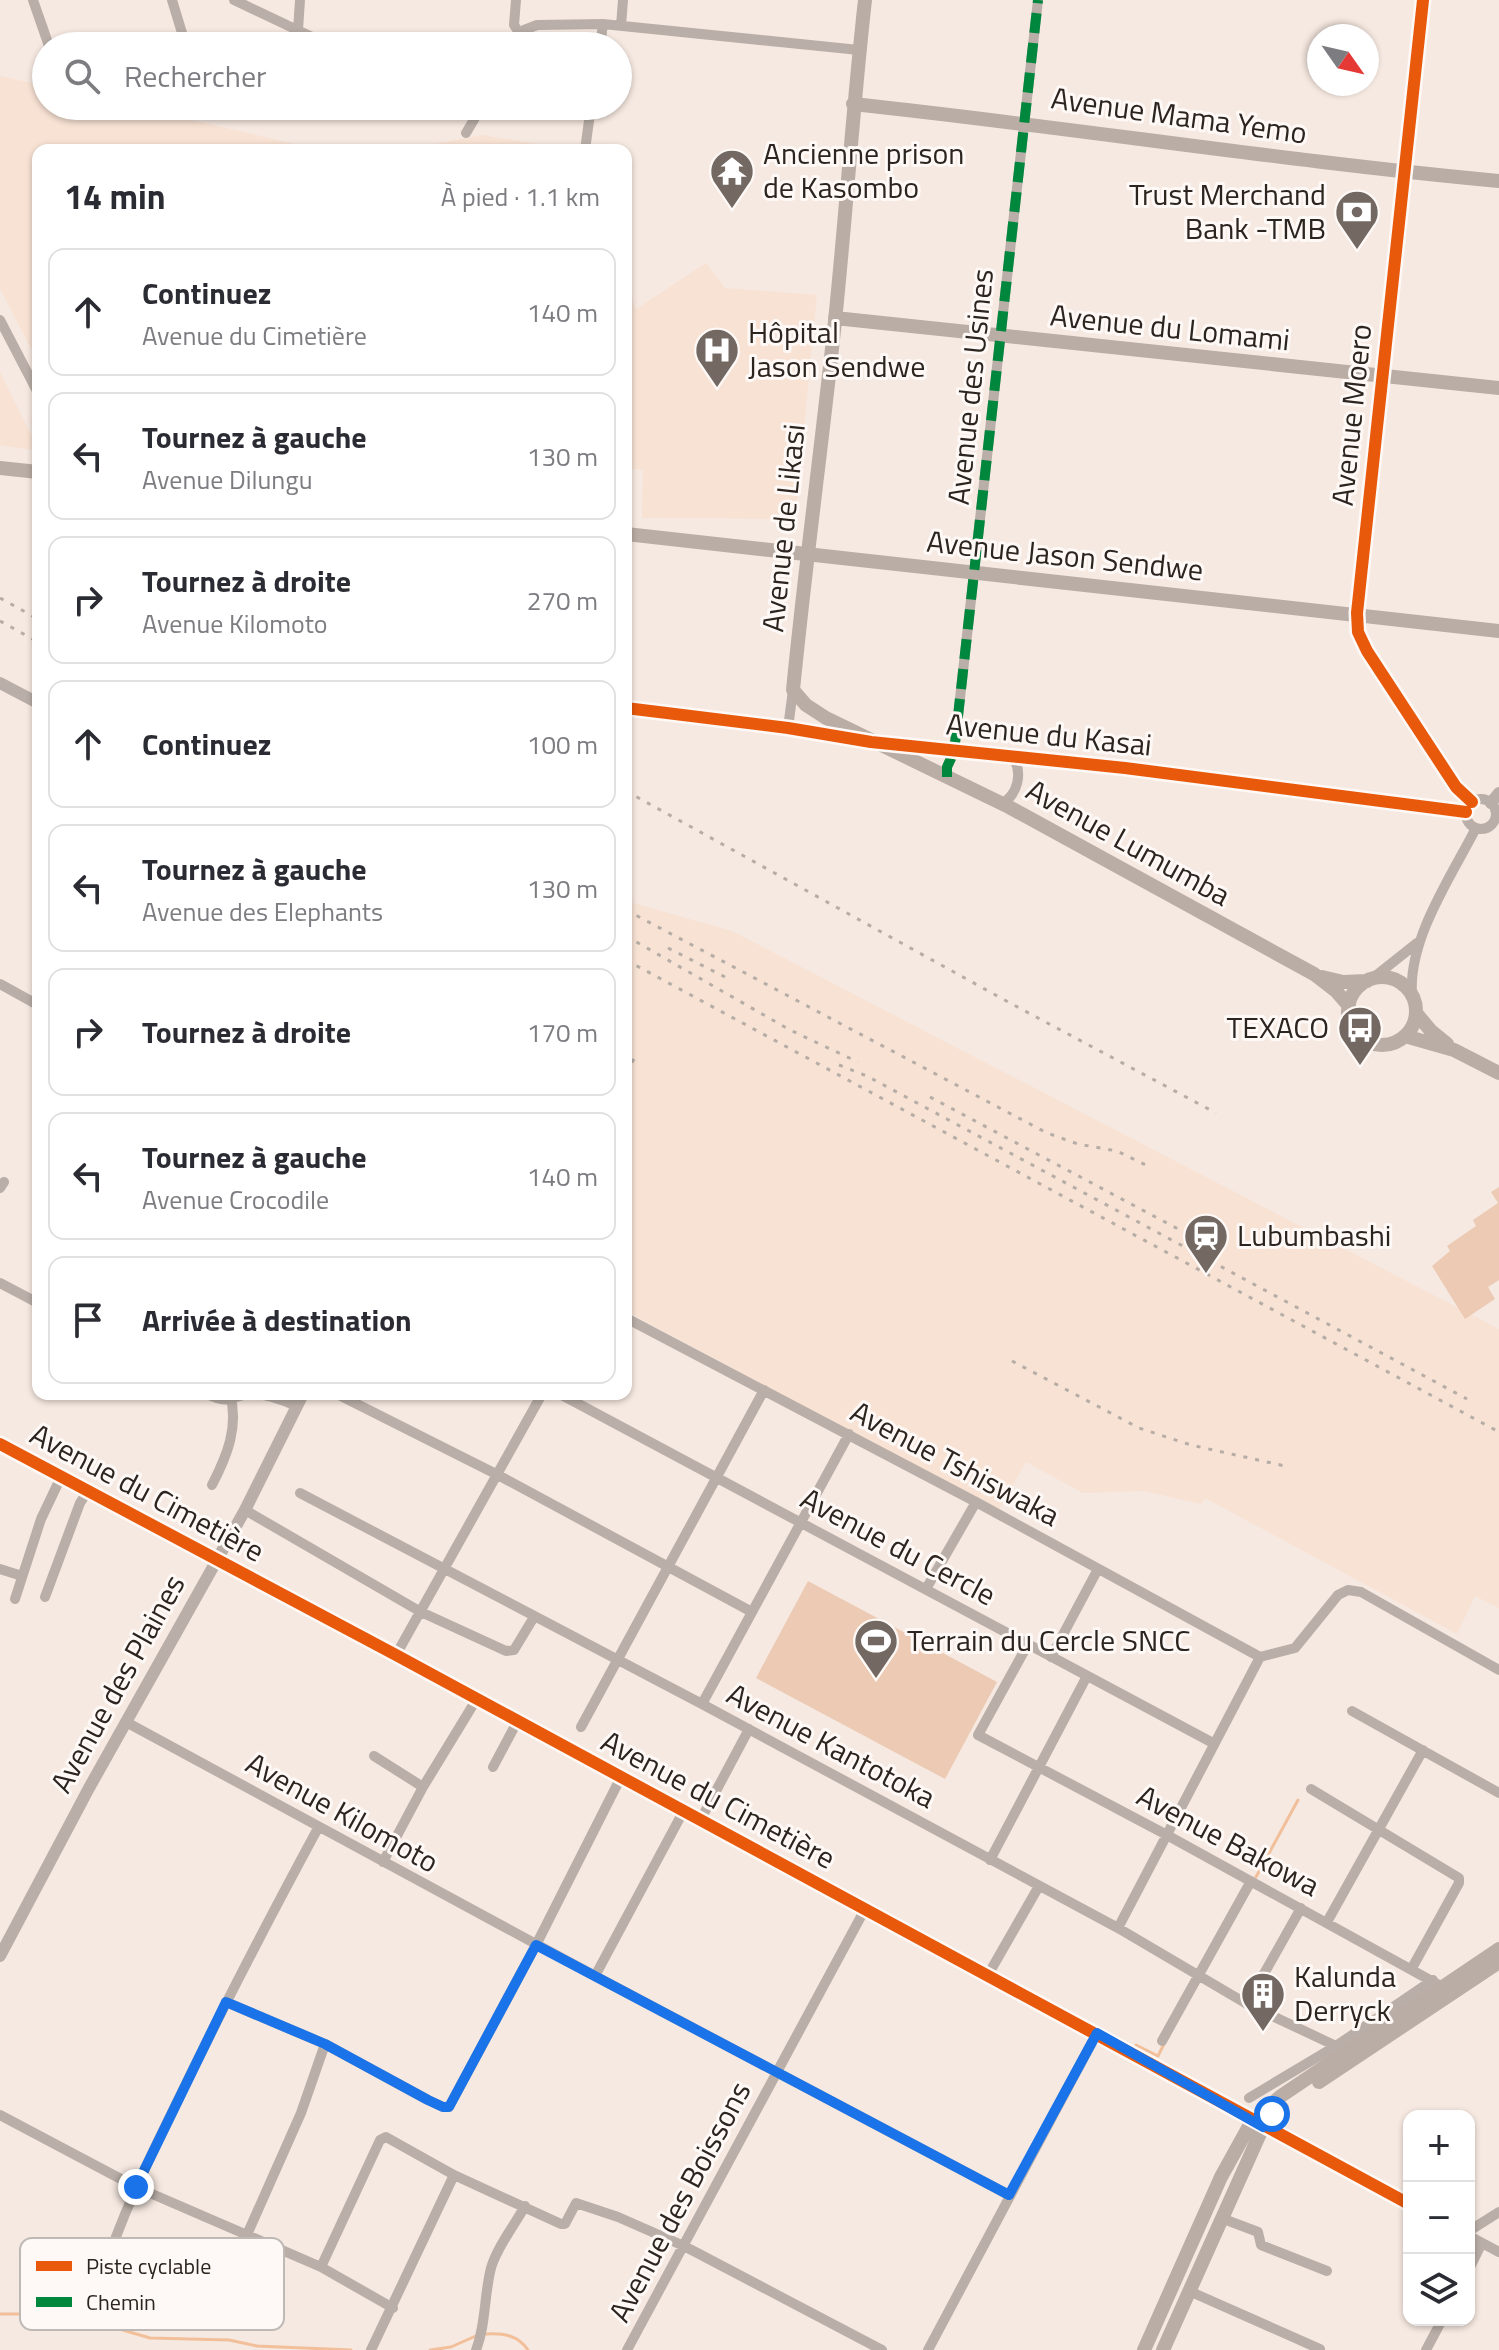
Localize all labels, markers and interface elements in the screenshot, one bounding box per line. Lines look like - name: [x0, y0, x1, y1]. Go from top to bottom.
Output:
- north arrow: [1307, 24, 1379, 96]
- search box: [32, 32, 632, 120]
- text: Rechercher: [124, 53, 267, 99]
- icon: search: [60, 54, 104, 98]
- street label: Avenue Mama Yemo: [1048, 74, 1310, 156]
- place label: Ancienne prison de Kasombo: [763, 130, 964, 210]
- temple icon: Ancienne prison de Kasombo: [708, 147, 756, 210]
- text: 14 min: [64, 170, 166, 222]
- place label: Trust Merchand Bank -TMB: [1129, 171, 1326, 251]
- text: À pied · 1.1 km: [441, 177, 600, 216]
- bank icon: Trust Merchand Bank -TMB: [1333, 188, 1381, 251]
- street label: Avenue des Usines: [935, 267, 1005, 507]
- text: Continuez: [142, 270, 271, 316]
- icon: ahead: [66, 290, 110, 334]
- street label: Avenue du Lomami: [1048, 292, 1292, 362]
- text: 140 m: [527, 293, 598, 332]
- place label: Hôpital Jason Sendwe: [748, 309, 925, 389]
- text: Avenue du Cimetière: [142, 316, 367, 355]
- street label: Avenue Moero: [1319, 322, 1383, 508]
- hospital icon: Hôpital Jason Sendwe: [693, 326, 741, 389]
- text: Tournez à gauche: [142, 414, 367, 460]
- street label: Avenue de Likasi: [749, 422, 817, 634]
- icon: left: [66, 434, 110, 478]
- text: 130 m: [527, 437, 598, 476]
- text: Avenue Dilungu: [142, 460, 312, 499]
- street label: Avenue Jason Sendwe: [925, 518, 1206, 592]
- text: Tournez à droite: [142, 558, 351, 604]
- icon: right: [66, 578, 110, 622]
- text: 270 m: [527, 581, 598, 620]
- text: Avenue Kilomoto: [142, 604, 327, 643]
- street label: Avenue du Kasai: [944, 700, 1154, 768]
- text: Continuez: [142, 721, 271, 767]
- icon: ahead: [66, 722, 110, 766]
- text: 100 m: [527, 725, 598, 764]
- street label: Avenue Lumumba: [1018, 767, 1239, 917]
- text: Tournez à gauche: [142, 846, 367, 892]
- icon: left: [66, 866, 110, 910]
- text: 130 m: [527, 869, 598, 908]
- text: Avenue des Elephants: [142, 892, 383, 931]
- place label: TEXACO: [1227, 1004, 1329, 1050]
- bus stop icon: TEXACO: [1336, 1004, 1384, 1067]
- text: Tournez à droite: [142, 1009, 351, 1055]
- icon: right: [66, 1010, 110, 1054]
- text: 170 m: [527, 1013, 598, 1052]
- text: Tournez à gauche: [142, 1134, 367, 1180]
- icon: left: [66, 1154, 110, 1198]
- text: 140 m: [527, 1157, 598, 1196]
- text: Avenue Crocodile: [142, 1180, 329, 1219]
- station icon: Lubumbashi: [1182, 1212, 1230, 1275]
- place label: Lubumbashi: [1237, 1212, 1391, 1258]
- text: Arrivée à destination: [142, 1297, 412, 1343]
- icon: arrive: [66, 1298, 110, 1342]
- street label: Avenue Tshiswaka: [843, 1389, 1068, 1538]
- street label: Avenue du Cimetière: [22, 1411, 273, 1573]
- street label: Avenue du Cercle: [793, 1475, 1004, 1617]
- street label: Avenue des Plaines: [38, 1566, 196, 1801]
- sports icon: Terrain du Cercle SNCC: [852, 1617, 900, 1680]
- place label: Terrain du Cercle SNCC: [907, 1617, 1191, 1663]
- street label: Avenue Kantotoka: [719, 1671, 944, 1820]
- street label: Avenue du Cimetière: [593, 1718, 844, 1880]
- street label: Avenue Kilomoto: [238, 1740, 447, 1884]
- street label: Avenue Bakowa: [1129, 1773, 1328, 1908]
- place label: Kalunda Derryck: [1294, 1953, 1396, 2033]
- building icon: Kalunda Derryck: [1239, 1970, 1287, 2033]
- street label: Avenue des Boissons: [596, 2073, 762, 2330]
- route start: [1254, 2096, 1290, 2132]
- map controls: [1403, 2110, 1475, 2326]
- button: +: [1403, 2110, 1475, 2182]
- route end: [118, 2169, 154, 2205]
- button: −: [1403, 2182, 1475, 2254]
- legend: [20, 2238, 284, 2330]
- text: Piste cyclable: [86, 2249, 211, 2283]
- button: layers: [1403, 2254, 1475, 2326]
- text: Chemin: [86, 2285, 156, 2319]

